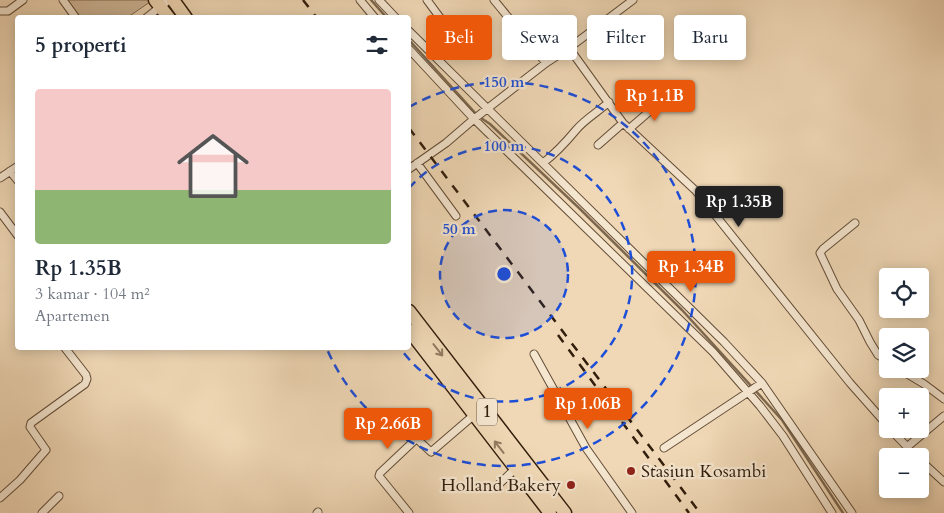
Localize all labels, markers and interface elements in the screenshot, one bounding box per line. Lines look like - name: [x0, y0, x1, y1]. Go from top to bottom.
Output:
- chip: Beli: [426, 15, 492, 60]
- chip: Sewa: [502, 15, 577, 60]
- chip: Filter: [587, 15, 664, 60]
- chip: Baru: [674, 15, 746, 60]
- text: 5 properti: [35, 31, 127, 60]
- icon: filters: [363, 31, 391, 59]
- text: 150 m: [484, 72, 525, 92]
- pin: Rp 1.1B: [609, 80, 701, 122]
- text: Rp 1.1B: [626, 85, 684, 107]
- icon: home: [168, 121, 258, 211]
- text: 100 m: [484, 136, 525, 156]
- pin: Rp 1.35B: [687, 186, 791, 228]
- text: Rp 1.35B: [706, 191, 772, 213]
- text: 50 m: [442, 219, 476, 239]
- pin: Rp 1.34B: [639, 250, 743, 293]
- text: Rp 1.35B: [35, 254, 122, 283]
- text: Rp 1.34B: [658, 256, 724, 278]
- centre of rings: [495, 265, 513, 283]
- map controls: [879, 268, 929, 498]
- button: locate: [879, 268, 929, 318]
- text: 3 kamar · 104 m²: [35, 283, 150, 305]
- text: Apartemen: [35, 305, 110, 327]
- button: layers: [879, 328, 929, 378]
- one-way arrow: [433, 343, 444, 356]
- pin: Rp 1.06B: [536, 388, 640, 430]
- button: +: [879, 388, 929, 438]
- text: Rp 1.06B: [555, 393, 621, 415]
- road number: 1: [477, 398, 497, 426]
- pin: Rp 2.66B: [336, 408, 440, 450]
- text: Rp 2.66B: [355, 413, 421, 435]
- one-way arrow: [493, 441, 504, 454]
- button: −: [879, 448, 929, 498]
- place label: Stasiun Kosambi: [641, 459, 766, 484]
- marker: Stasiun Kosambi: [625, 465, 637, 477]
- place label: Holland Bakery: [441, 473, 561, 498]
- marker: Holland Bakery: [565, 479, 577, 491]

